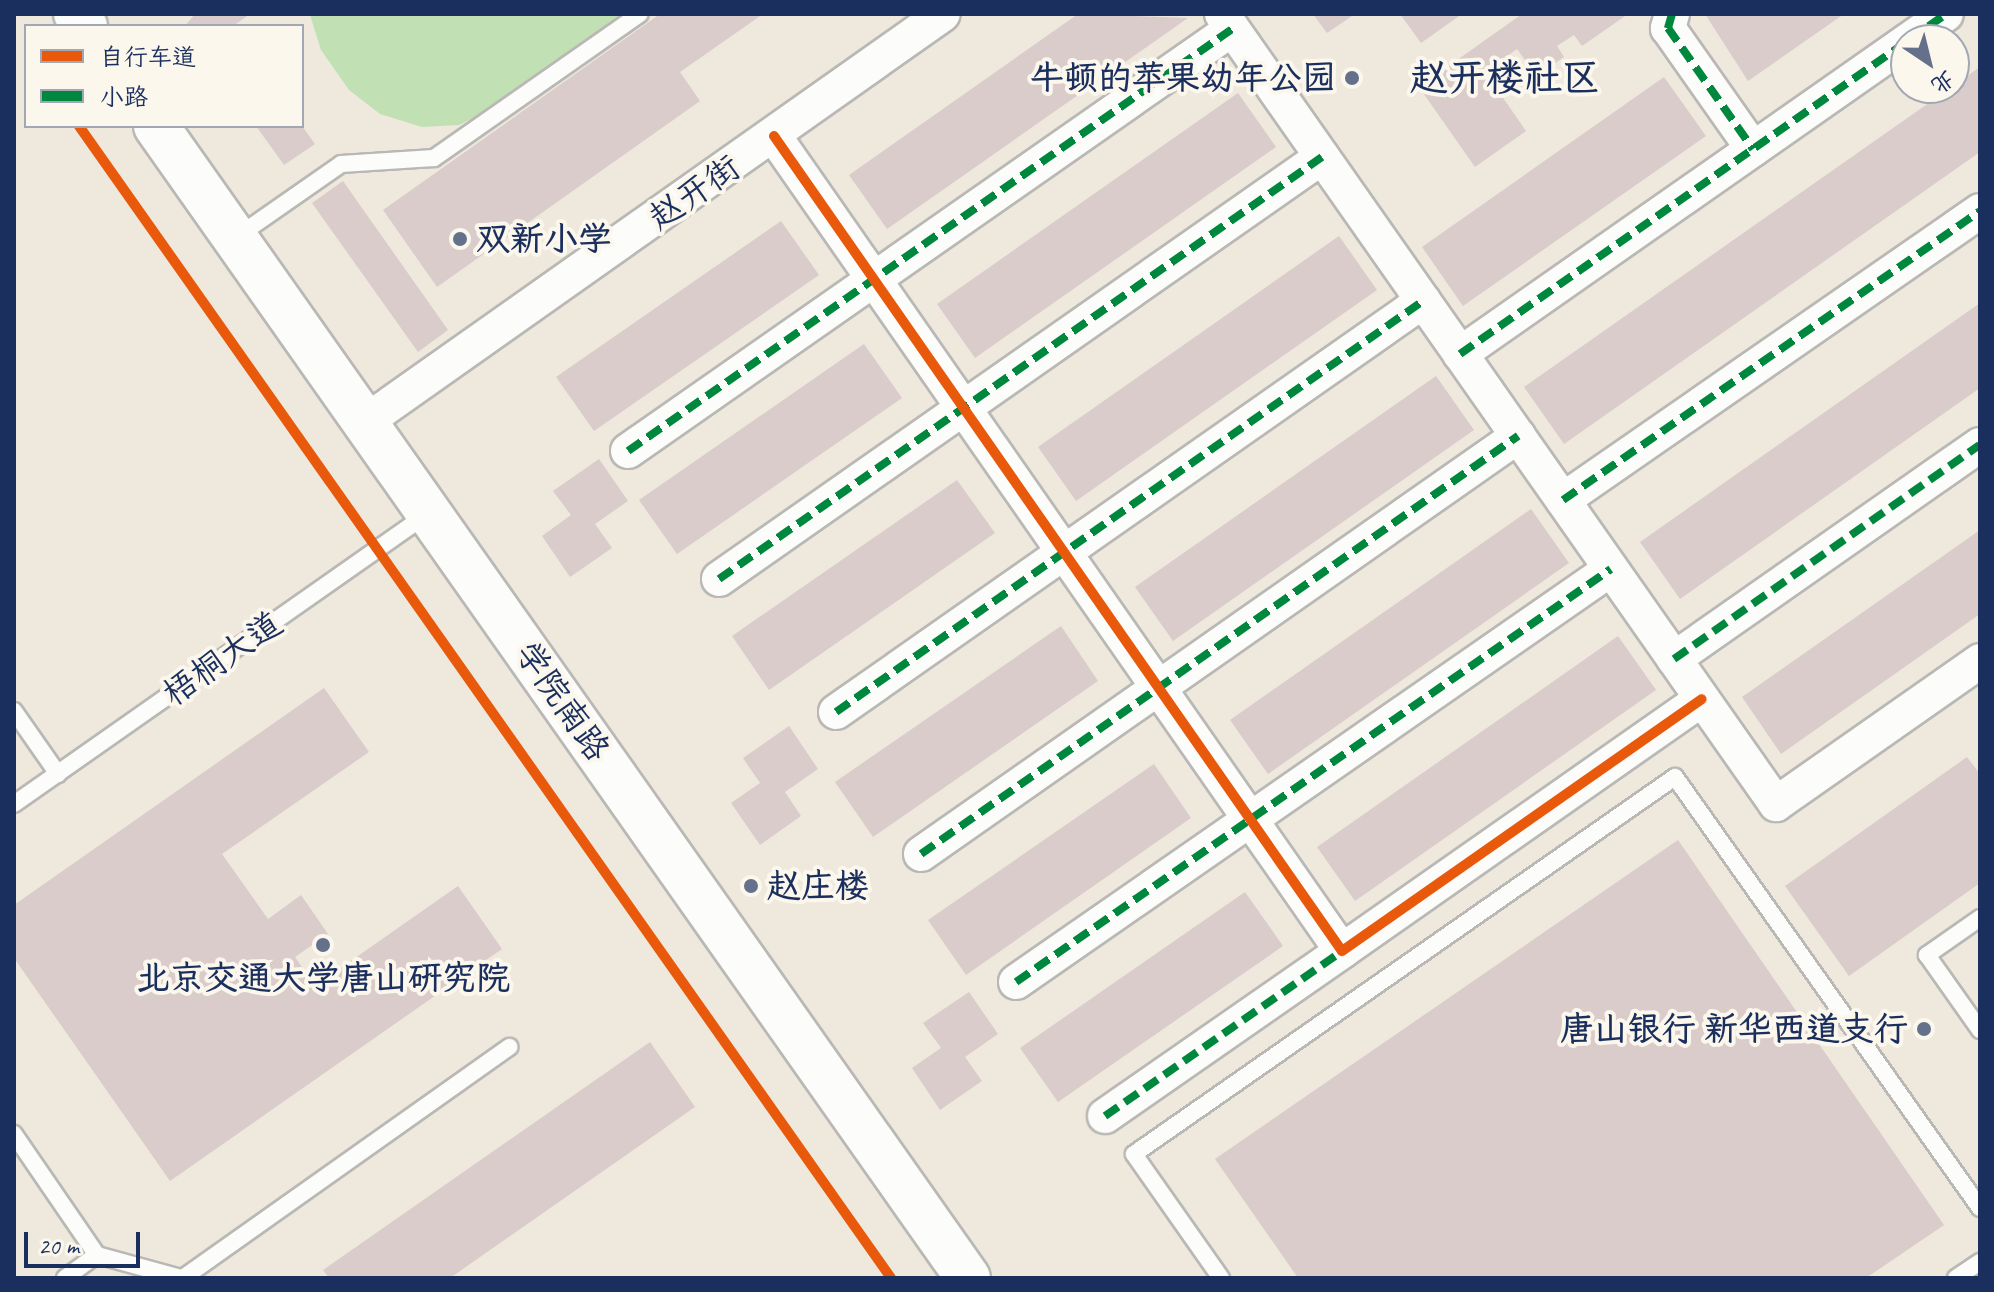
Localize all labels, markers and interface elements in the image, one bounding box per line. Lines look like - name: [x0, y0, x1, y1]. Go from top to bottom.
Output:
- legend: [24, 24, 304, 128]
- north arrow: [1890, 24, 1970, 104]
- text: 自行车道: [100, 42, 196, 72]
- district label: 赵开楼社区: [1410, 55, 1600, 101]
- place label: 牛顿的苹果幼年公园: [1030, 58, 1336, 98]
- text: 北: [1926, 64, 1960, 100]
- marker: 牛顿的苹果幼年公园: [1343, 69, 1361, 87]
- text: 小路: [100, 82, 148, 112]
- street label: 赵开街: [641, 146, 747, 238]
- place label: 双新小学: [476, 219, 612, 259]
- marker: 双新小学: [451, 230, 469, 248]
- street label: 梧桐大道: [155, 602, 289, 714]
- street label: 学院南路: [507, 634, 619, 768]
- place label: 赵庄楼: [767, 866, 869, 906]
- marker: 赵庄楼: [742, 877, 760, 895]
- marker: 北京交通大学唐山研究院: [314, 936, 332, 954]
- place label: 北京交通大学唐山研究院: [136, 958, 510, 998]
- place label: 唐山银行 新华西道支行: [1560, 1009, 1908, 1049]
- marker: 唐山银行 新华西道支行: [1915, 1020, 1933, 1038]
- scale bar: [28, 1216, 144, 1266]
- text: 20 m: [38, 1231, 79, 1261]

